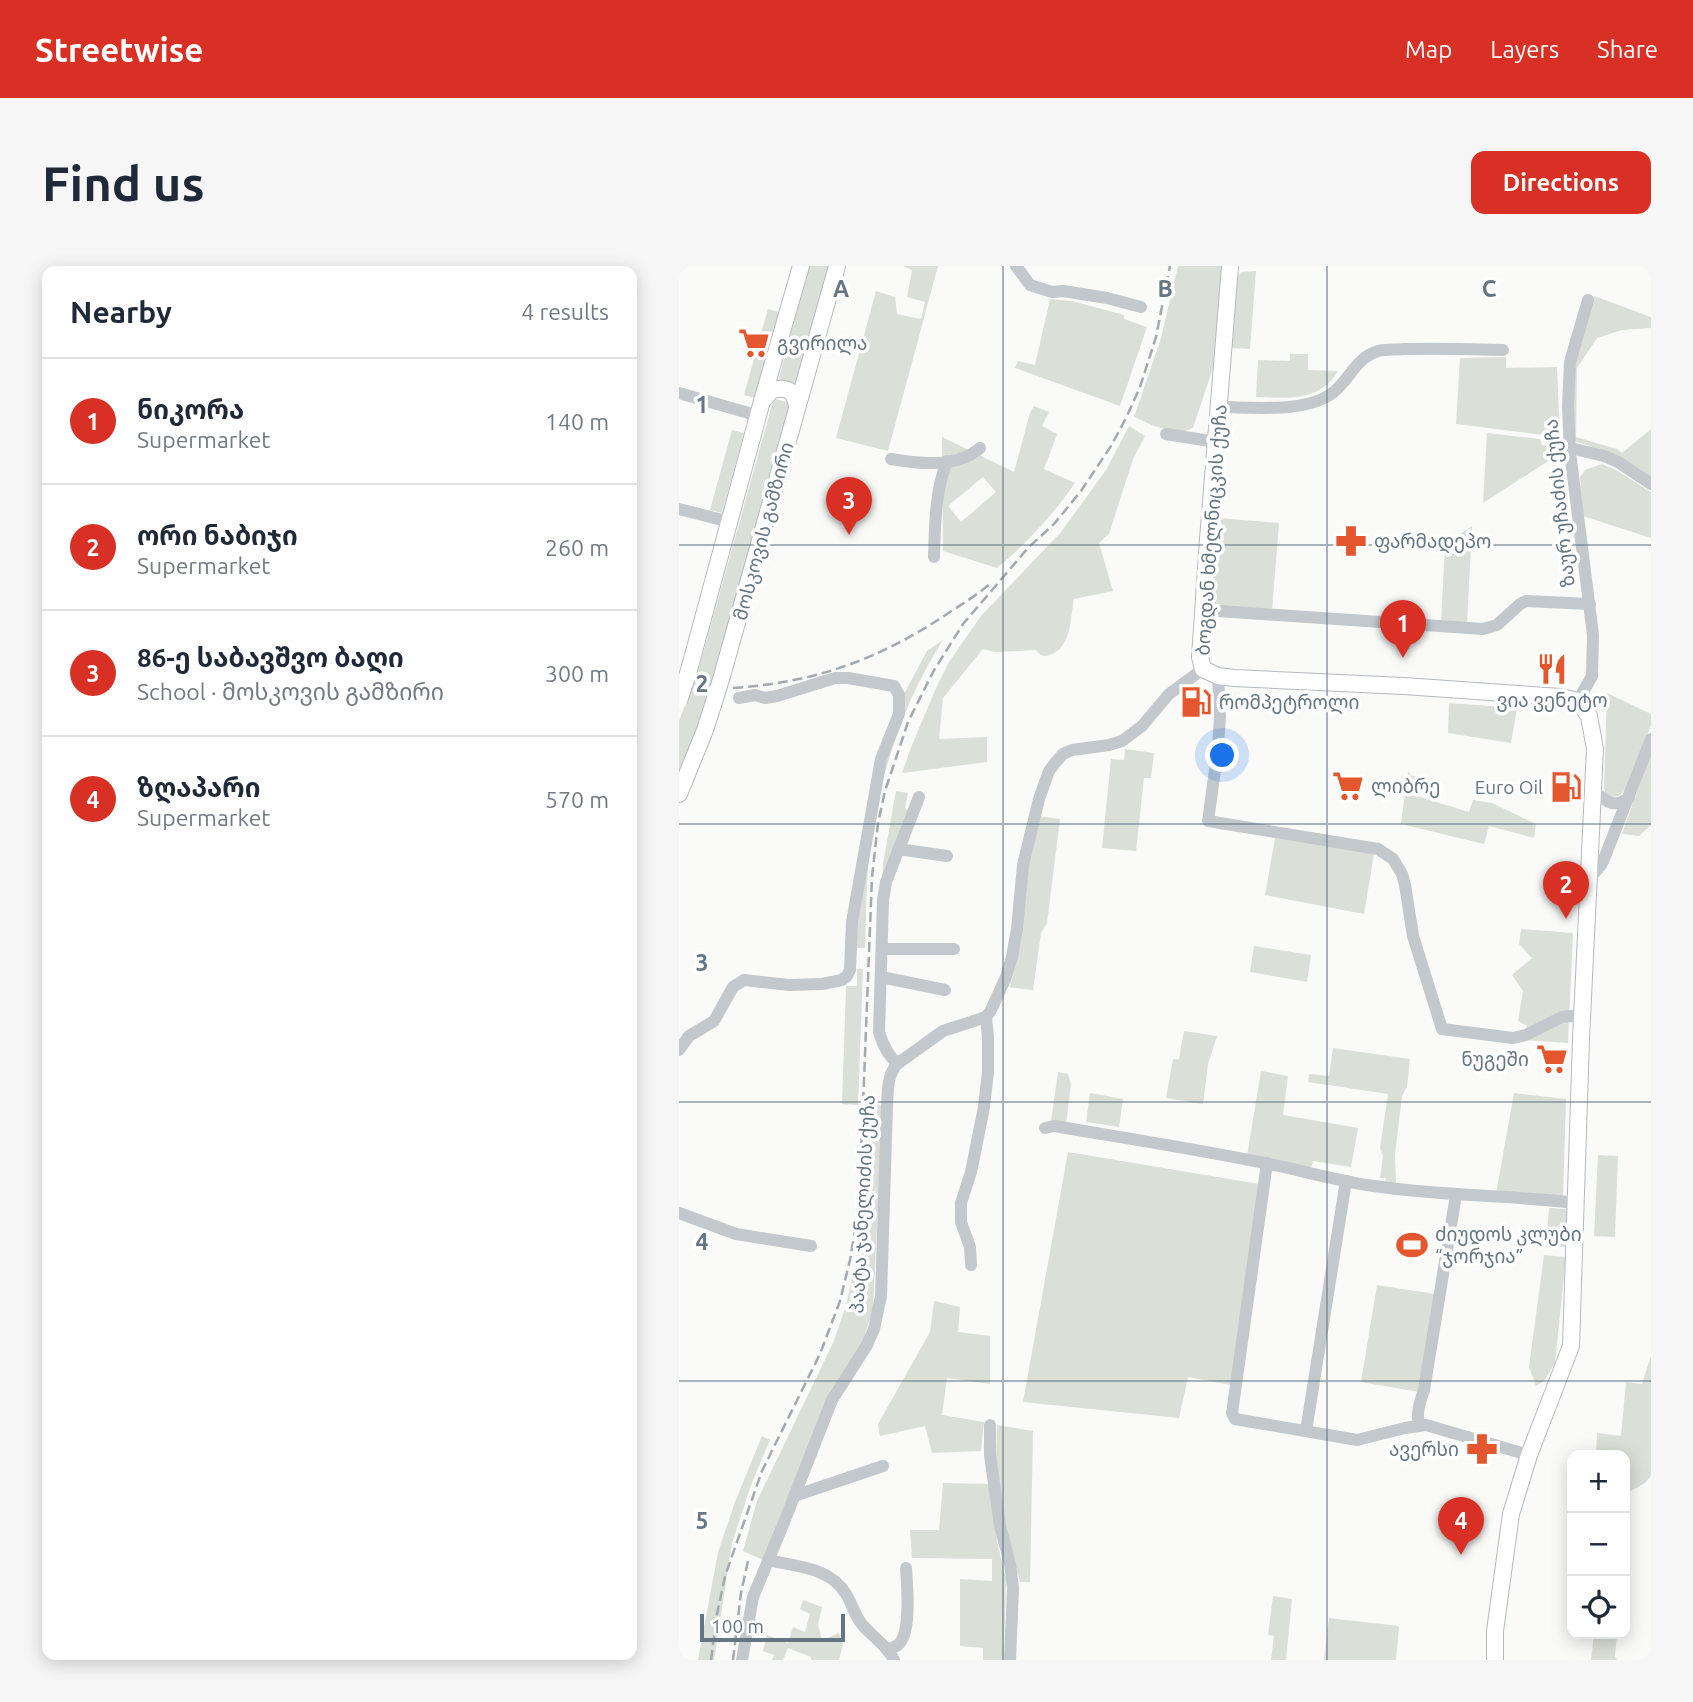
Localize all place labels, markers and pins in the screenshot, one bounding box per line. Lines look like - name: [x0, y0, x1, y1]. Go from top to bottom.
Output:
- supermarket icon: გვირილა: [737, 326, 771, 360]
- place label: გვირილა: [777, 332, 868, 356]
- pin: 3: [826, 477, 872, 535]
- pharmacy icon: ფარმადეპო: [1334, 524, 1368, 558]
- place label: ფარმადეპო: [1374, 530, 1491, 554]
- pin: 1: [1380, 600, 1426, 658]
- restaurant icon: ვია ვენეტო: [1535, 652, 1569, 686]
- fuel station icon: რომპეტროლი: [1179, 685, 1213, 719]
- place label: ვია ვენეტო: [1497, 689, 1607, 712]
- place label: რომპეტროლი: [1219, 691, 1359, 715]
- supermarket icon: ლიბრე: [1331, 769, 1365, 803]
- fuel station icon: Euro Oil: [1549, 770, 1583, 804]
- place label: ლიბრე: [1371, 775, 1440, 799]
- place label: Euro Oil: [1475, 776, 1543, 798]
- pin: 2: [1543, 861, 1589, 919]
- supermarket icon: ნუგეში: [1535, 1042, 1569, 1076]
- place label: ნუგეში: [1461, 1048, 1529, 1071]
- place label: ძიუდოს კლუბი “ჯორჯია”: [1435, 1223, 1582, 1268]
- sports icon: ძიუდოს კლუბი “ჯორჯია”: [1395, 1228, 1429, 1262]
- pharmacy icon: ავერსი: [1465, 1432, 1499, 1466]
- place label: ავერსი: [1389, 1438, 1459, 1461]
- pin: 4: [1438, 1497, 1484, 1555]

